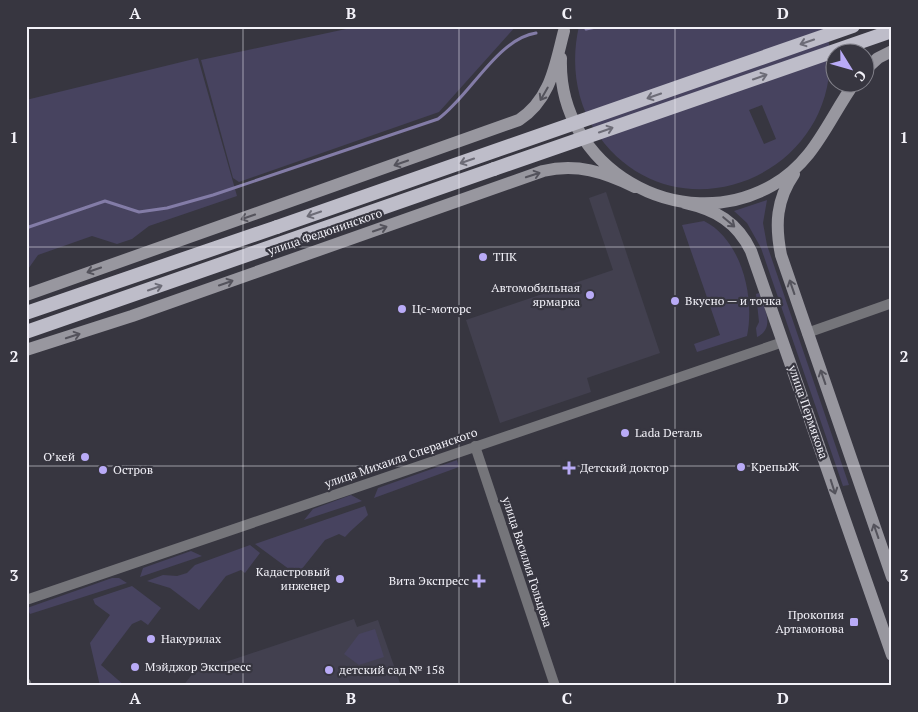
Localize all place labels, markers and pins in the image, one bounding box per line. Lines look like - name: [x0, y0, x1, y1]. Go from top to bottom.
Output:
- place label: ТПК: [493, 249, 517, 264]
- marker: ТПК: [477, 251, 489, 263]
- place label: Автомобильная ярмарка: [491, 280, 580, 309]
- marker: Автомобильная ярмарка: [584, 289, 596, 301]
- place label: Вкусно — и точка: [685, 293, 781, 308]
- marker: Вкусно — и точка: [669, 295, 681, 307]
- place label: Цс-моторс: [412, 301, 472, 316]
- marker: Цс-моторс: [396, 303, 408, 315]
- place label: Lada Dеталь: [635, 425, 702, 440]
- marker: Lada Dеталь: [619, 427, 631, 439]
- place label: О’кей: [43, 449, 75, 464]
- marker: О’кей: [79, 451, 91, 463]
- place label: КрепыЖ: [751, 459, 800, 474]
- place label: Детский доктор: [580, 460, 669, 475]
- marker: Детский доктор: [562, 461, 576, 475]
- marker: КрепыЖ: [735, 461, 747, 473]
- place label: Остров: [113, 462, 153, 477]
- marker: Остров: [97, 464, 109, 476]
- place label: Кадастровый инженер: [256, 564, 330, 593]
- marker: Кадастровый инженер: [334, 573, 346, 585]
- place label: Вита Экспресс: [389, 573, 469, 588]
- marker: Вита Экспресс: [473, 575, 485, 587]
- place label: Прокопия Артамонова: [775, 607, 844, 636]
- marker: Прокопия Артамонова: [848, 616, 860, 628]
- place label: Накурилах: [161, 631, 222, 646]
- marker: Накурилах: [145, 633, 157, 645]
- place label: Мэйджор Экспресс: [145, 659, 251, 674]
- marker: Мэйджор Экспресс: [129, 661, 141, 673]
- place label: детский сад № 158: [339, 662, 445, 677]
- marker: детский сад № 158: [323, 664, 335, 676]

